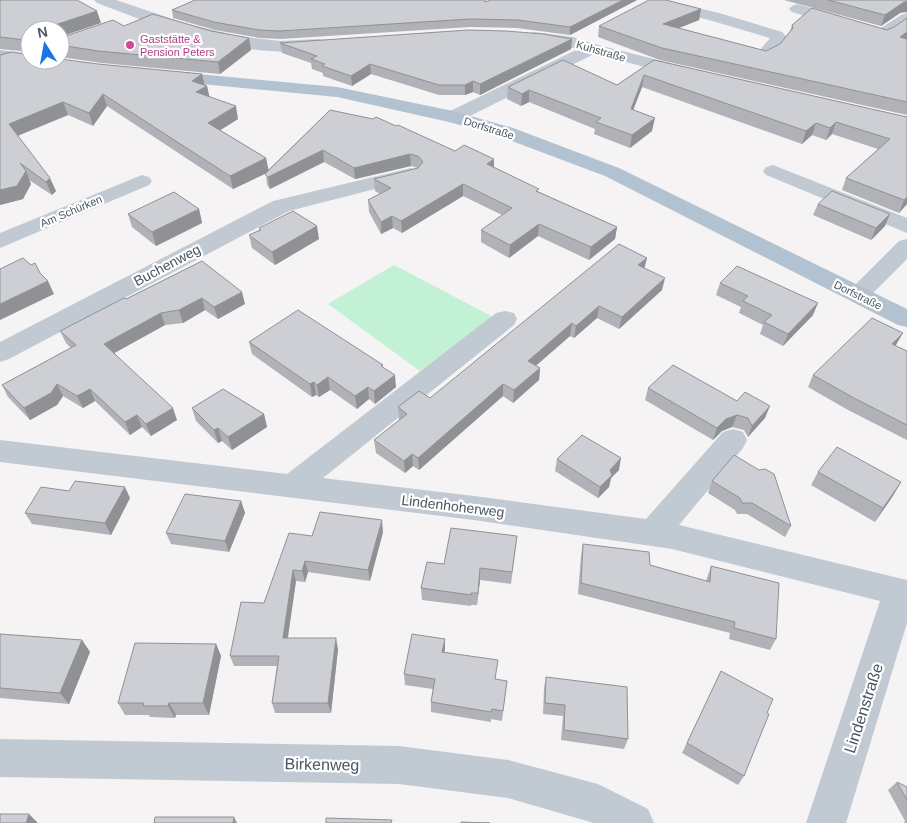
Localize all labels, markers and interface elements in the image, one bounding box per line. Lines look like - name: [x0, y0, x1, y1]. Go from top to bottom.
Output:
- north arrow: [20, 20, 70, 70]
- text: N: [36, 23, 49, 41]
- place label: Gaststätte & Pension Peters: [140, 33, 215, 58]
- street label: Kuhstraße: [575, 38, 627, 64]
- marker: Gaststätte & Pension Peters: [124, 39, 136, 51]
- street label: Dorfstraße: [462, 115, 516, 141]
- street label: Am Schürken: [38, 193, 104, 229]
- street label: Buchenweg: [131, 241, 203, 289]
- street label: Dorfstraße: [832, 278, 884, 312]
- street label: Lindenhoherweg: [401, 492, 505, 520]
- street label: Lindenstraße: [841, 661, 886, 755]
- street label: Birkenweg: [284, 755, 359, 774]

